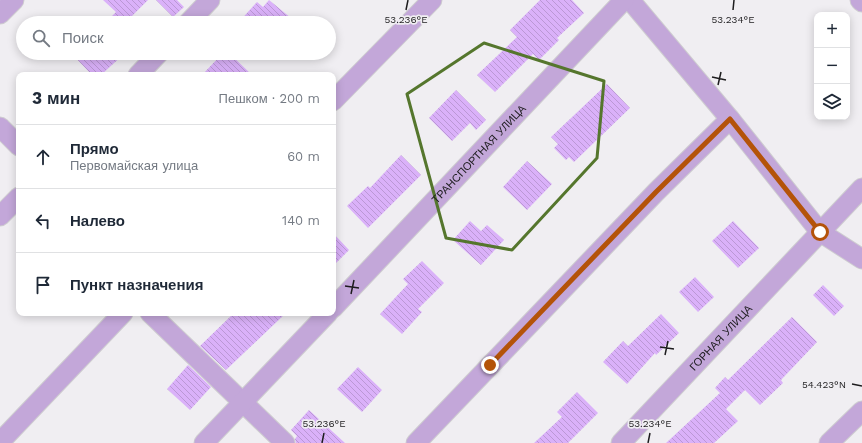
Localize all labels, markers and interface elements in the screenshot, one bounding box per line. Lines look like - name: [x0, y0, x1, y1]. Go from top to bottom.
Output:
- map controls: [814, 12, 850, 120]
- button: +: [814, 12, 850, 48]
- text: 53.236°E: [384, 14, 428, 25]
- text: 53.234°E: [711, 14, 755, 25]
- search box: [16, 16, 336, 60]
- icon: search: [30, 27, 52, 49]
- text: Поиск: [62, 29, 104, 47]
- button: −: [814, 48, 850, 84]
- button: layers: [814, 84, 850, 120]
- text: 3 мин: [32, 88, 80, 108]
- text: Пешком · 200 m: [219, 91, 320, 106]
- street label: ТРАНСПОРТНАЯ УЛИЦА: [429, 102, 529, 206]
- text: Прямо: [70, 140, 119, 158]
- icon: ahead: [32, 146, 54, 168]
- text: 60 m: [287, 149, 320, 164]
- text: Первомайская улица: [70, 158, 198, 173]
- icon: left: [32, 210, 54, 232]
- text: Налево: [70, 212, 125, 230]
- text: 140 m: [282, 213, 320, 228]
- route start: [811, 223, 829, 241]
- icon: arrive: [32, 274, 54, 296]
- text: Пункт назначения: [70, 276, 203, 294]
- street label: ГОРНАЯ УЛИЦА: [687, 302, 755, 373]
- route end: [481, 356, 499, 374]
- text: 54.423°N: [802, 379, 846, 390]
- text: 53.236°E: [302, 418, 346, 429]
- text: 53.234°E: [628, 418, 672, 429]

